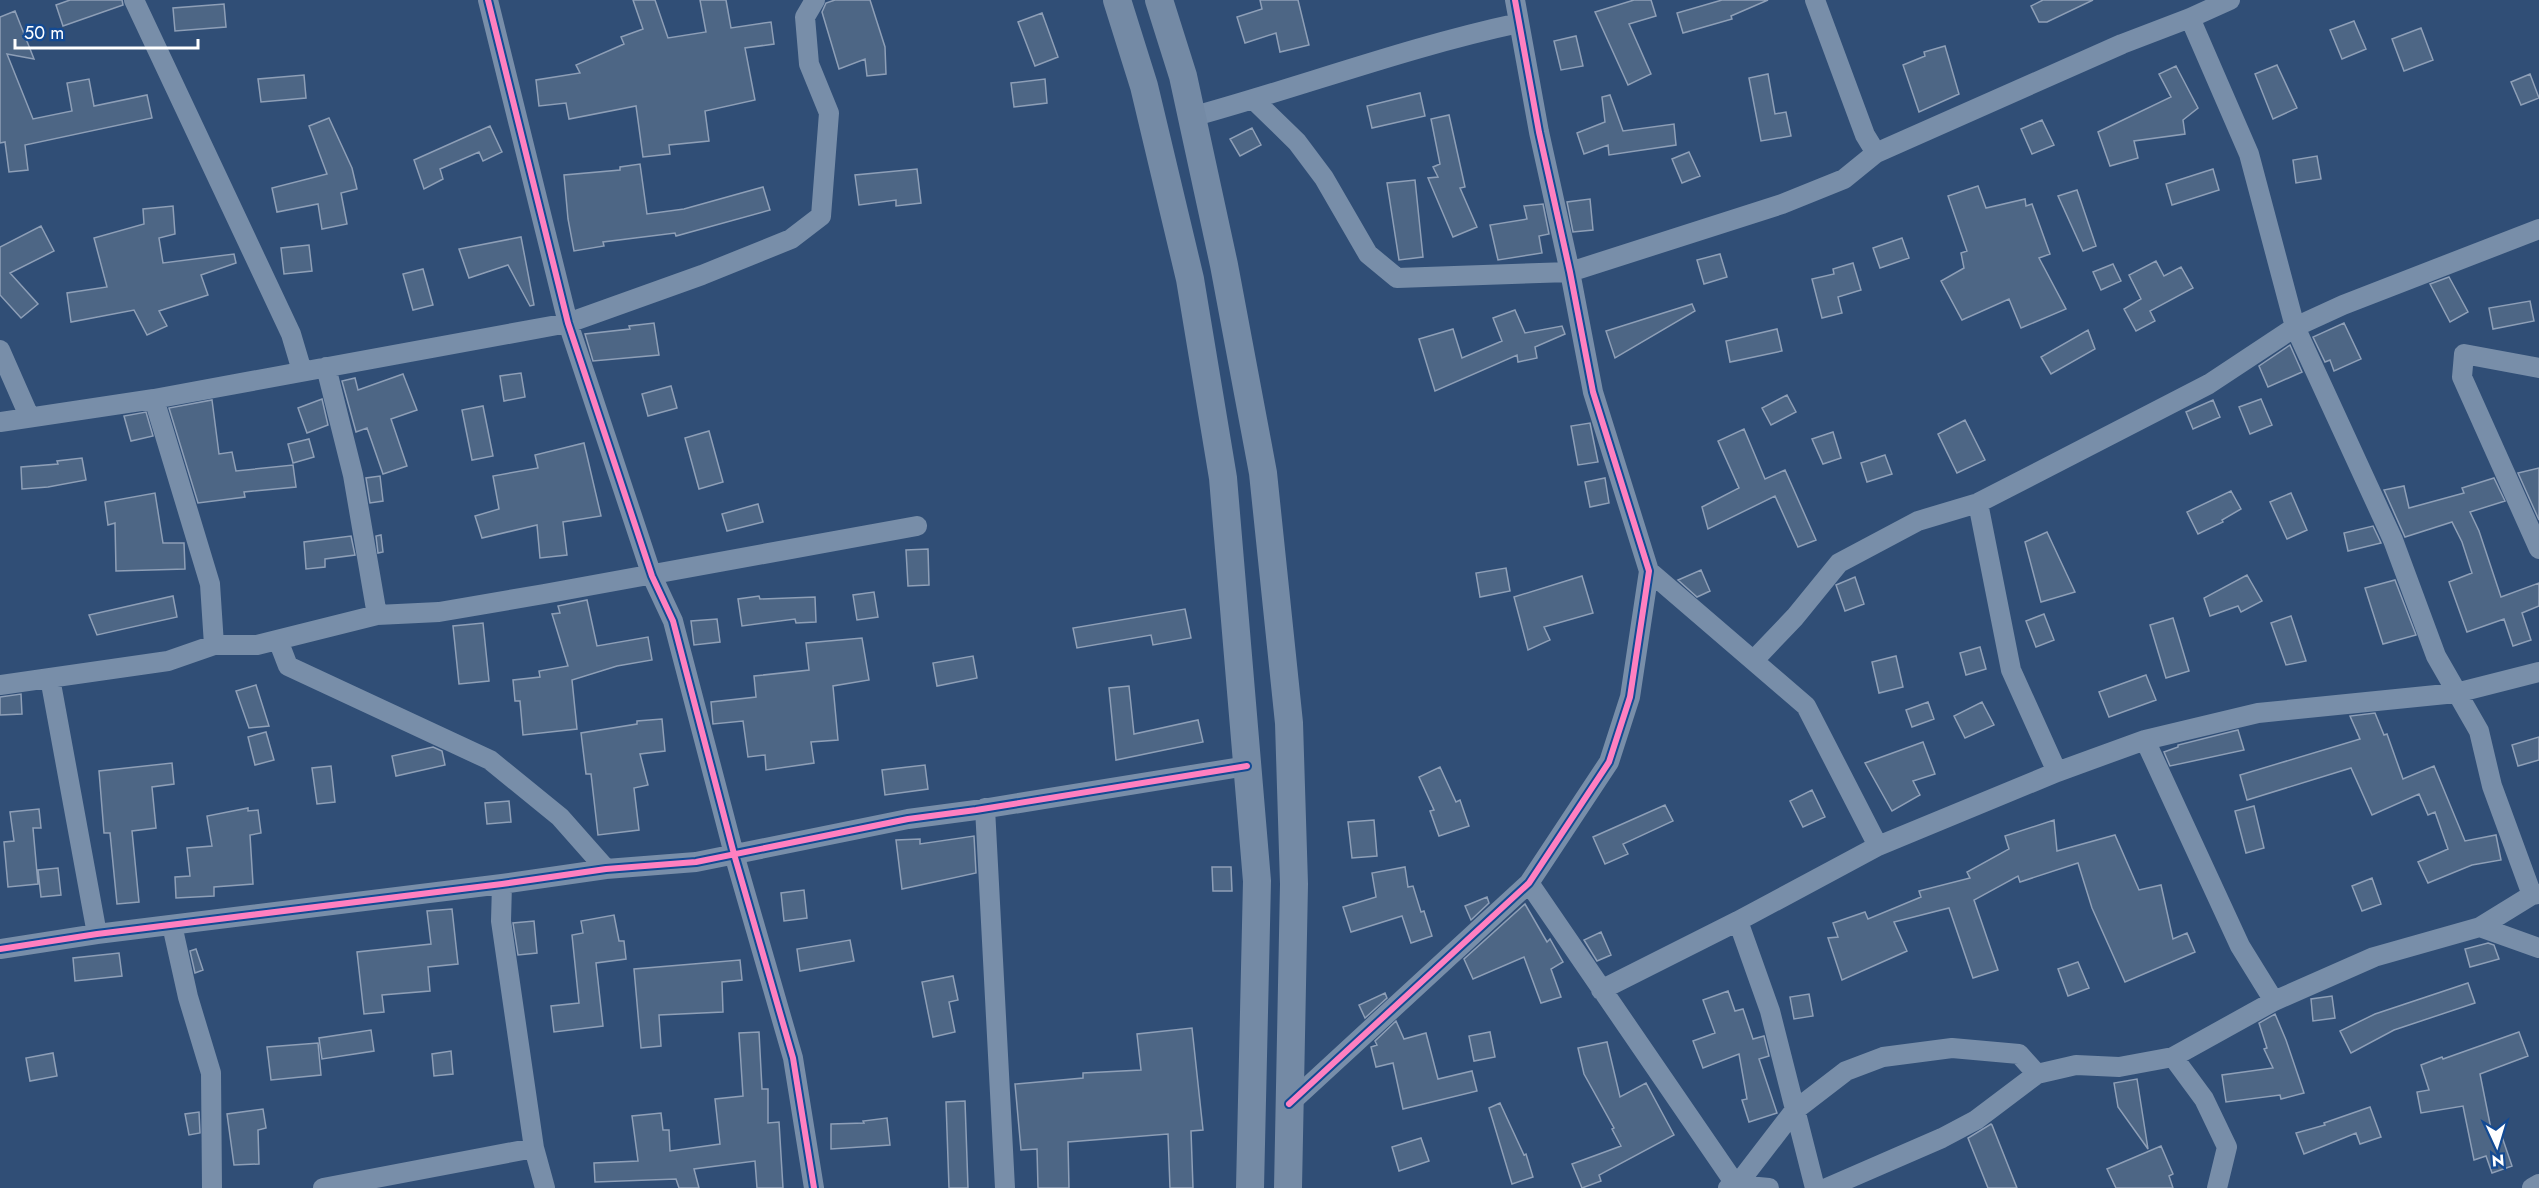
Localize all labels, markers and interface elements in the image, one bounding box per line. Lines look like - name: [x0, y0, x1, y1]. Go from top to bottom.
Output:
- scale bar: [15, 12, 198, 50]
- text: 50 m: [24, 20, 64, 46]
- north arrow: [2467, 1116, 2527, 1176]
- text: N: [2491, 1149, 2505, 1172]

